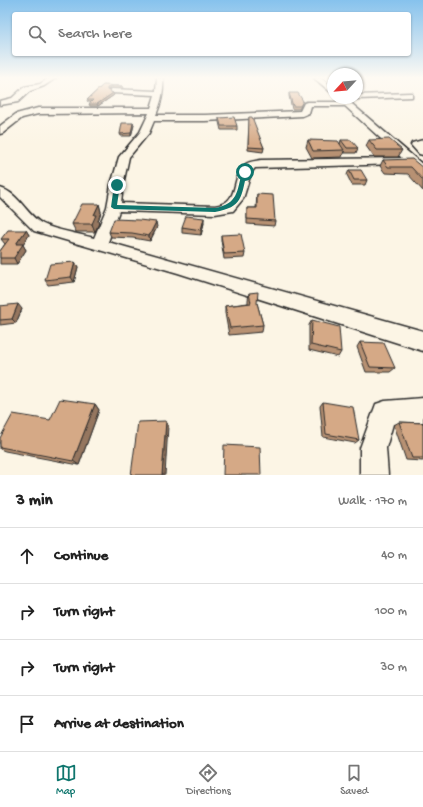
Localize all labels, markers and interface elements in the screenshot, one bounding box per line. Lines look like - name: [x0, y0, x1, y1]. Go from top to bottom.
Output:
- search box: [12, 12, 411, 56]
- icon: search: [26, 23, 48, 45]
- text: Search here: [58, 25, 132, 43]
- north arrow: [327, 68, 363, 104]
- route start: [236, 163, 254, 181]
- route end: [108, 176, 126, 194]
- text: 3 min: [16, 491, 53, 511]
- text: Walk · 170 m: [338, 494, 407, 509]
- icon: ahead: [16, 545, 38, 567]
- text: Continue: [54, 547, 108, 565]
- text: 40 m: [381, 548, 407, 563]
- icon: right: [16, 601, 38, 623]
- text: Turn right: [54, 603, 114, 621]
- text: 100 m: [375, 604, 407, 619]
- icon: right: [16, 657, 38, 679]
- text: Turn right: [54, 659, 114, 677]
- text: 30 m: [381, 660, 407, 675]
- icon: arrive: [16, 713, 38, 735]
- text: Arrive at destination: [54, 715, 184, 733]
- tab: Map: [55, 762, 77, 798]
- tab: Directions: [186, 762, 231, 798]
- tab: Saved: [340, 762, 368, 798]

